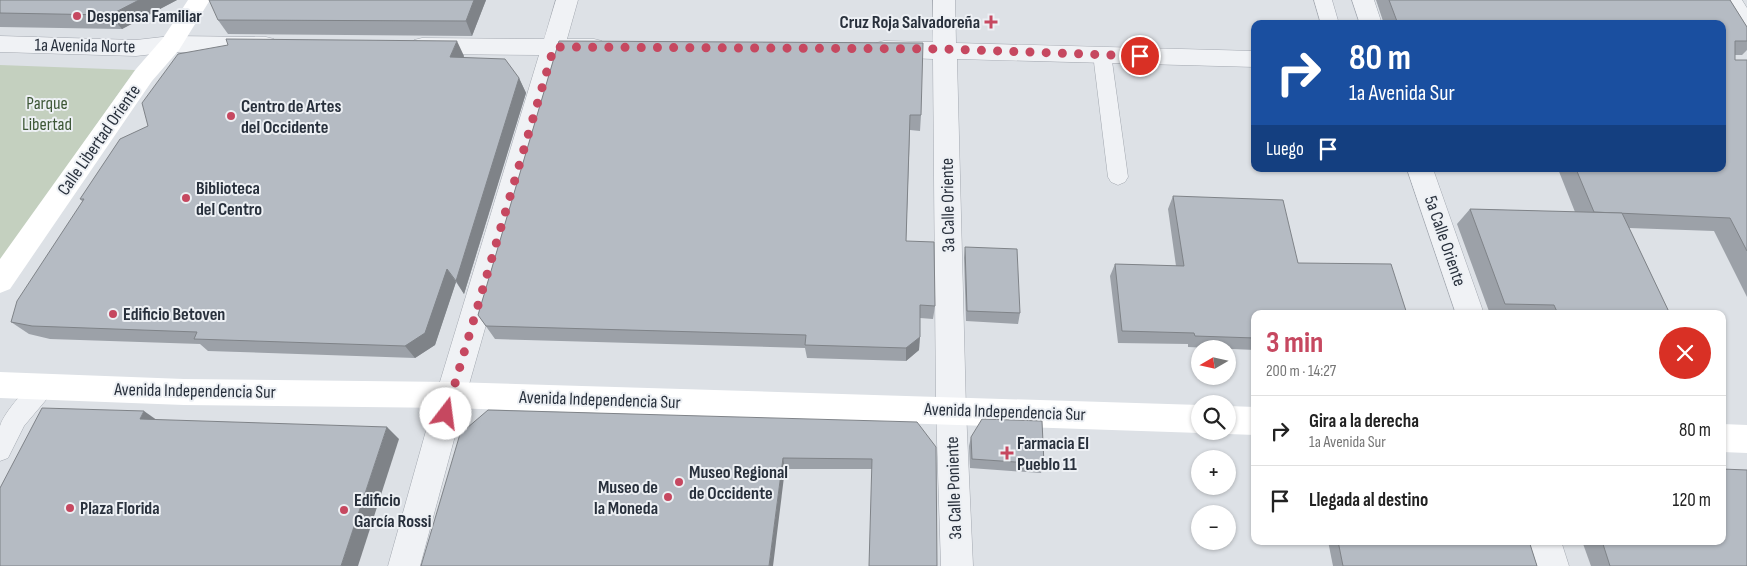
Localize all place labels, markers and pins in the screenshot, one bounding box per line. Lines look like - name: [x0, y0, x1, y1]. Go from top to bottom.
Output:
- place label: Despensa Familiar: [87, 6, 202, 27]
- marker: Despensa Familiar: [71, 10, 83, 22]
- place label: Cruz Roja Salvadoreña: [840, 12, 980, 33]
- marker: Cruz Roja Salvadoreña: [984, 15, 998, 29]
- pin: [1119, 35, 1161, 77]
- place label: Centro de Artes del Occidente: [241, 96, 341, 138]
- marker: Centro de Artes del Occidente: [225, 110, 237, 122]
- place label: Biblioteca del Centro: [196, 178, 262, 220]
- marker: Biblioteca del Centro: [180, 192, 192, 204]
- place label: Edificio Betoven: [123, 304, 225, 325]
- marker: Edificio Betoven: [107, 308, 119, 320]
- place label: Farmacia El Pueblo 11: [1017, 433, 1089, 475]
- marker: Farmacia El Pueblo 11: [1001, 447, 1013, 459]
- place label: Museo Regional de Occidente: [689, 462, 788, 504]
- marker: Museo Regional de Occidente: [673, 476, 685, 488]
- place label: Museo de la Moneda: [594, 477, 658, 519]
- place label: Edificio García Rossi: [354, 490, 431, 532]
- marker: Museo de la Moneda: [662, 491, 674, 503]
- place label: Plaza Florida: [80, 498, 160, 519]
- marker: Plaza Florida: [64, 502, 76, 514]
- marker: Edificio García Rossi: [338, 504, 350, 516]

